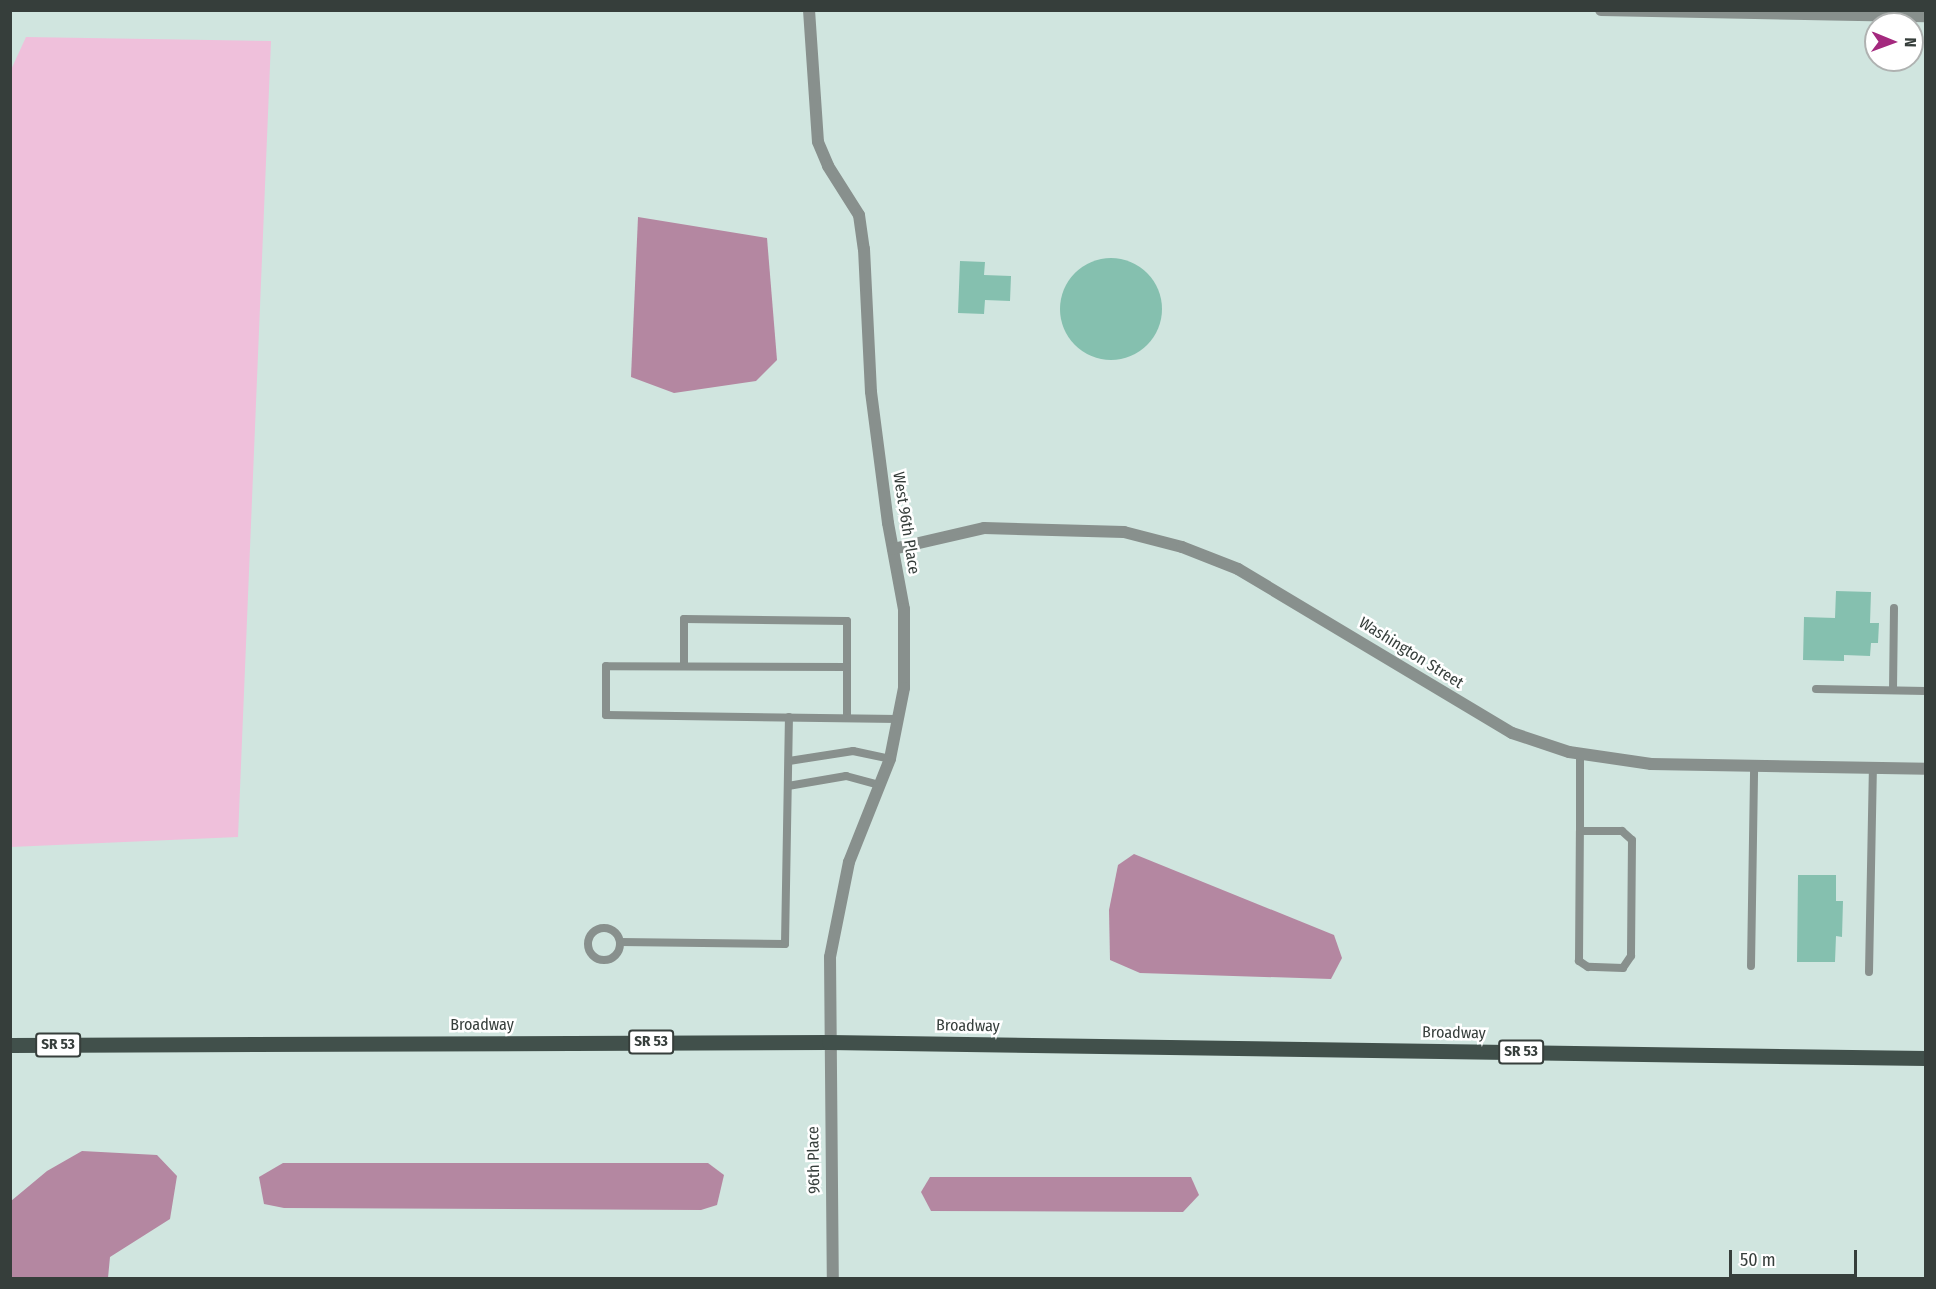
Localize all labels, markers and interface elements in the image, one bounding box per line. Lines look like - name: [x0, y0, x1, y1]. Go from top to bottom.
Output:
- north arrow: [1864, 12, 1924, 72]
- text: N: [1901, 37, 1920, 47]
- street label: West 96th Place: [888, 470, 924, 576]
- street label: Washington Street: [1355, 613, 1467, 693]
- street label: Broadway: [450, 1015, 514, 1035]
- street label: Broadway: [936, 1016, 1000, 1036]
- street label: Broadway: [1422, 1023, 1486, 1043]
- road number: SR 53: [627, 1030, 675, 1054]
- road number: SR 53: [34, 1033, 82, 1057]
- road number: SR 53: [1497, 1040, 1545, 1064]
- street label: 96th Place: [804, 1126, 824, 1194]
- scale bar: [1732, 1238, 1860, 1276]
- text: 50 m: [1740, 1249, 1776, 1271]

